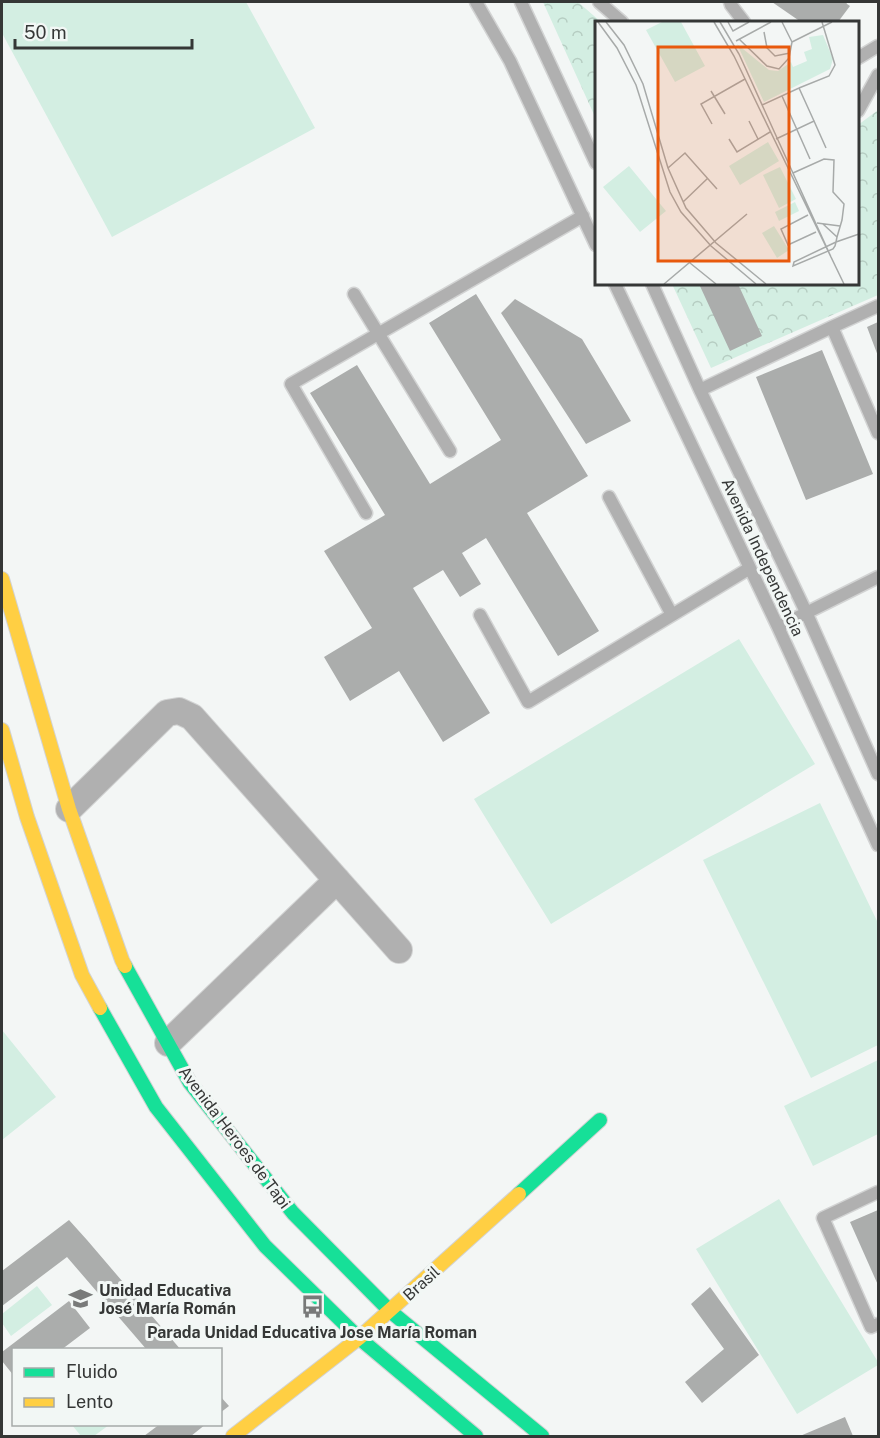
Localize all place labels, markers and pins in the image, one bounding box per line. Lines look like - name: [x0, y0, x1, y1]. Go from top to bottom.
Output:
- place label: Unidad Educativa José María Román: [99, 1281, 236, 1318]
- school or university icon: Unidad Educativa José María Román: [68, 1286, 94, 1312]
- bus stop icon: Parada Unidad Educativa Jose María Roman: [299, 1294, 325, 1320]
- place label: Parada Unidad Educativa Jose María Roman: [147, 1323, 477, 1342]

